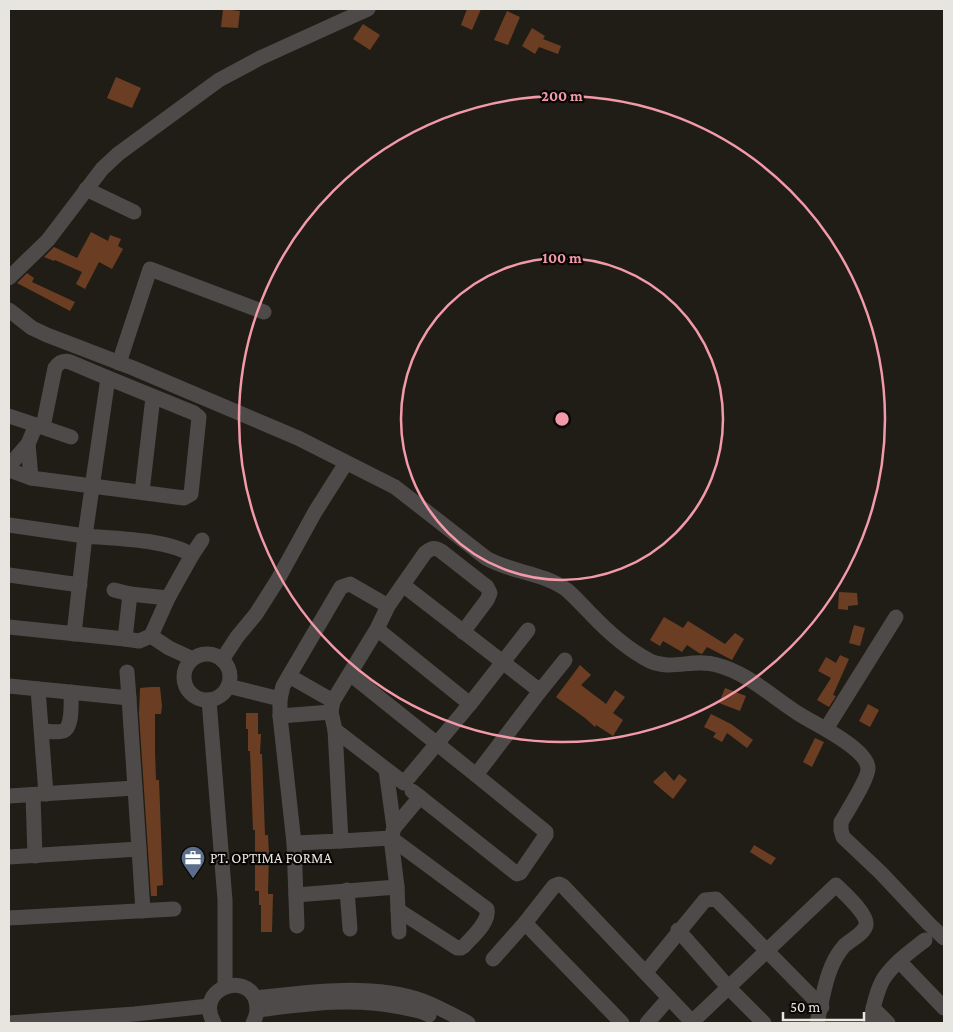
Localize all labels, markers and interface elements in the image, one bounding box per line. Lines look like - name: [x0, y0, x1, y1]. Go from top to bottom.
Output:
- text: 200 m: [541, 88, 583, 104]
- text: 100 m: [542, 250, 582, 266]
- centre of rings: [553, 410, 571, 428]
- office icon: PT. OPTIMA FORMA: [180, 845, 206, 879]
- place label: PT. OPTIMA FORMA: [210, 850, 333, 866]
- scale bar: [783, 990, 864, 1022]
- text: 50 m: [790, 999, 820, 1015]

